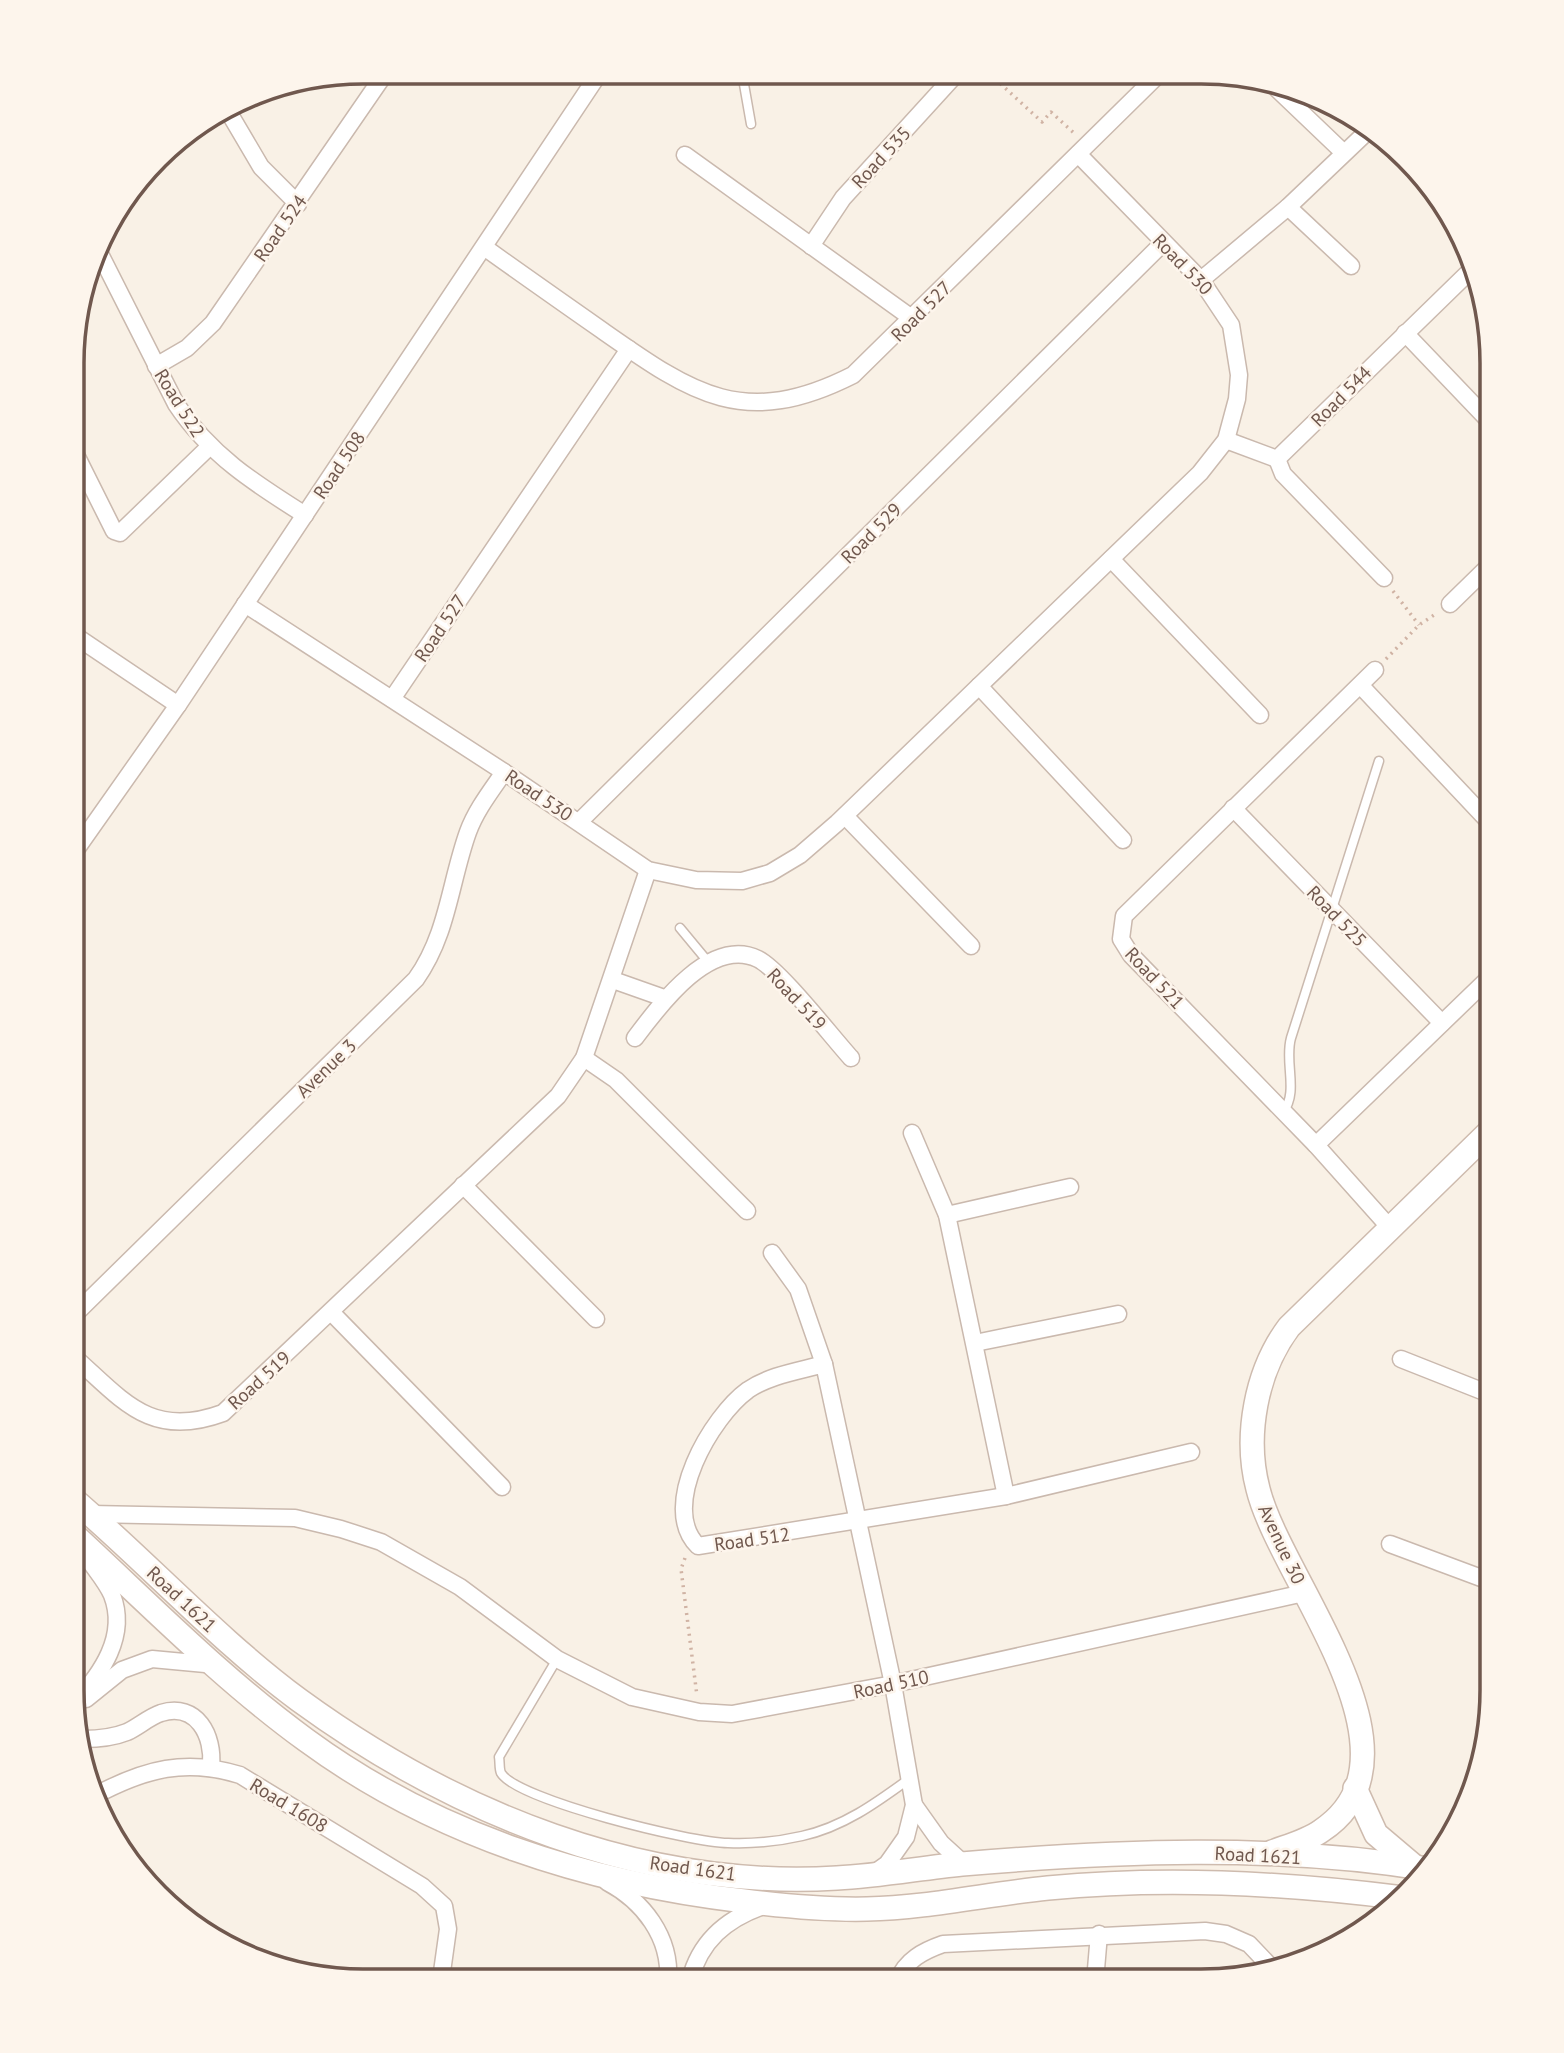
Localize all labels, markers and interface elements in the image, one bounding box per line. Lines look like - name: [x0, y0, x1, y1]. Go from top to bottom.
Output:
- street label: Road 535: [846, 121, 916, 193]
- street label: Road 524: [248, 190, 312, 266]
- street label: Road 530: [1148, 228, 1218, 300]
- street label: Road 527: [886, 276, 956, 346]
- street label: Road 544: [1306, 361, 1376, 431]
- street label: Road 522: [150, 364, 210, 442]
- street label: Road 508: [308, 427, 370, 503]
- street label: Road 529: [836, 498, 906, 568]
- street label: Road 527: [409, 590, 471, 666]
- street label: Road 530: [501, 764, 577, 826]
- street label: Road 525: [1302, 880, 1372, 952]
- street label: Road 521: [1120, 942, 1190, 1014]
- street label: Road 519: [762, 963, 832, 1035]
- street label: Avenue 3: [291, 1033, 361, 1103]
- street label: Road 519: [223, 1346, 295, 1414]
- street label: Avenue 30: [1253, 1500, 1311, 1588]
- street label: Road 512: [713, 1522, 791, 1556]
- street label: Road 1621: [142, 1561, 222, 1637]
- street label: Road 510: [851, 1664, 931, 1704]
- street label: Road 1608: [246, 1772, 332, 1838]
- street label: Road 1621: [1214, 1841, 1302, 1869]
- street label: Road 1621: [648, 1850, 738, 1886]

